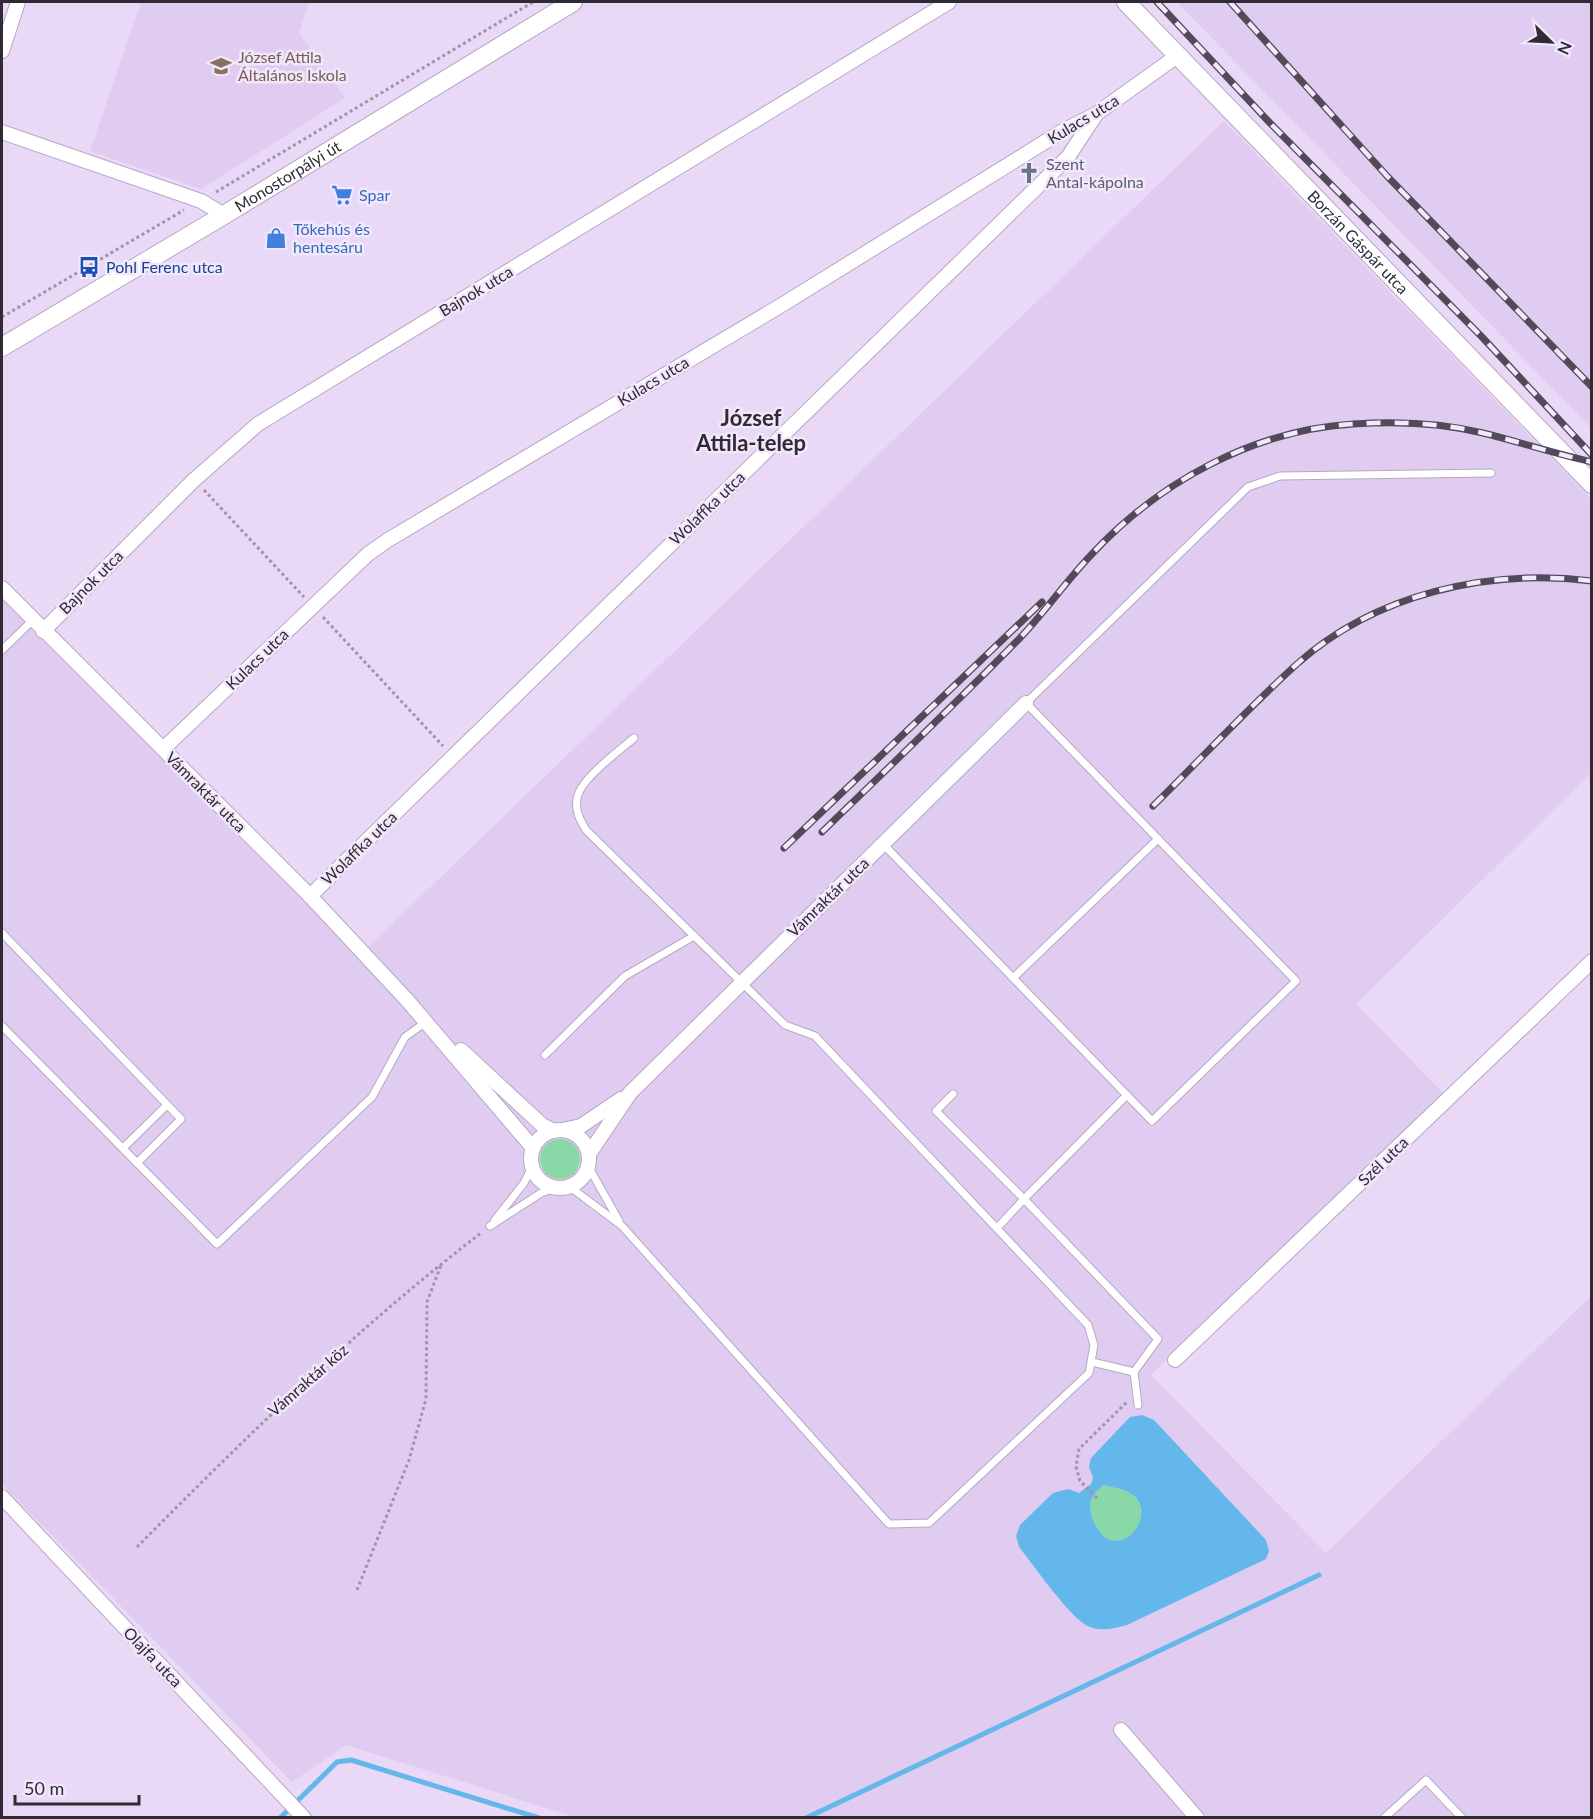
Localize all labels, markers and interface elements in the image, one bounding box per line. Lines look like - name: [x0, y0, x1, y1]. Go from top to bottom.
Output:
- north arrow: [1521, 12, 1581, 72]
- text: N: [1554, 39, 1576, 58]
- place label: József Attila Általános Iskola: [238, 47, 347, 84]
- school or university icon: József Attila Általános Iskola: [209, 54, 233, 78]
- street label: Kulacs utca: [1044, 90, 1122, 147]
- street label: Monostorpályi út: [231, 136, 344, 215]
- place label: Szent Antal-kápolna: [1046, 154, 1144, 191]
- church icon: Szent Antal-kápolna: [1017, 161, 1041, 185]
- supermarket icon: Spar: [330, 183, 354, 207]
- place label: Spar: [359, 185, 390, 204]
- street label: Borzán Gáspár utca: [1304, 186, 1413, 298]
- place label: Tőkehús és hentesáru: [293, 219, 370, 256]
- shop icon: Tőkehús és hentesáru: [264, 226, 288, 250]
- bus stop icon: Pohl Ferenc utca: [77, 255, 101, 279]
- place label: Pohl Ferenc utca: [106, 257, 223, 276]
- street label: Bajnok utca: [436, 261, 516, 320]
- street label: Kulacs utca: [614, 352, 692, 409]
- district label: József Attila-telep: [695, 404, 806, 456]
- street label: Wolaffka utca: [665, 467, 748, 548]
- street label: Bajnok utca: [55, 546, 127, 618]
- street label: Kulacs utca: [221, 624, 292, 693]
- street label: Vámraktár utca: [162, 747, 251, 836]
- street label: Wolaffka utca: [317, 807, 400, 888]
- street label: Vámraktár utca: [783, 853, 872, 940]
- street label: Szél utca: [1354, 1132, 1412, 1189]
- street label: Vámraktár köz: [264, 1340, 352, 1419]
- street label: Olajfa utca: [120, 1623, 187, 1691]
- scale bar: [15, 1768, 140, 1806]
- text: 50 m: [24, 1777, 64, 1799]

